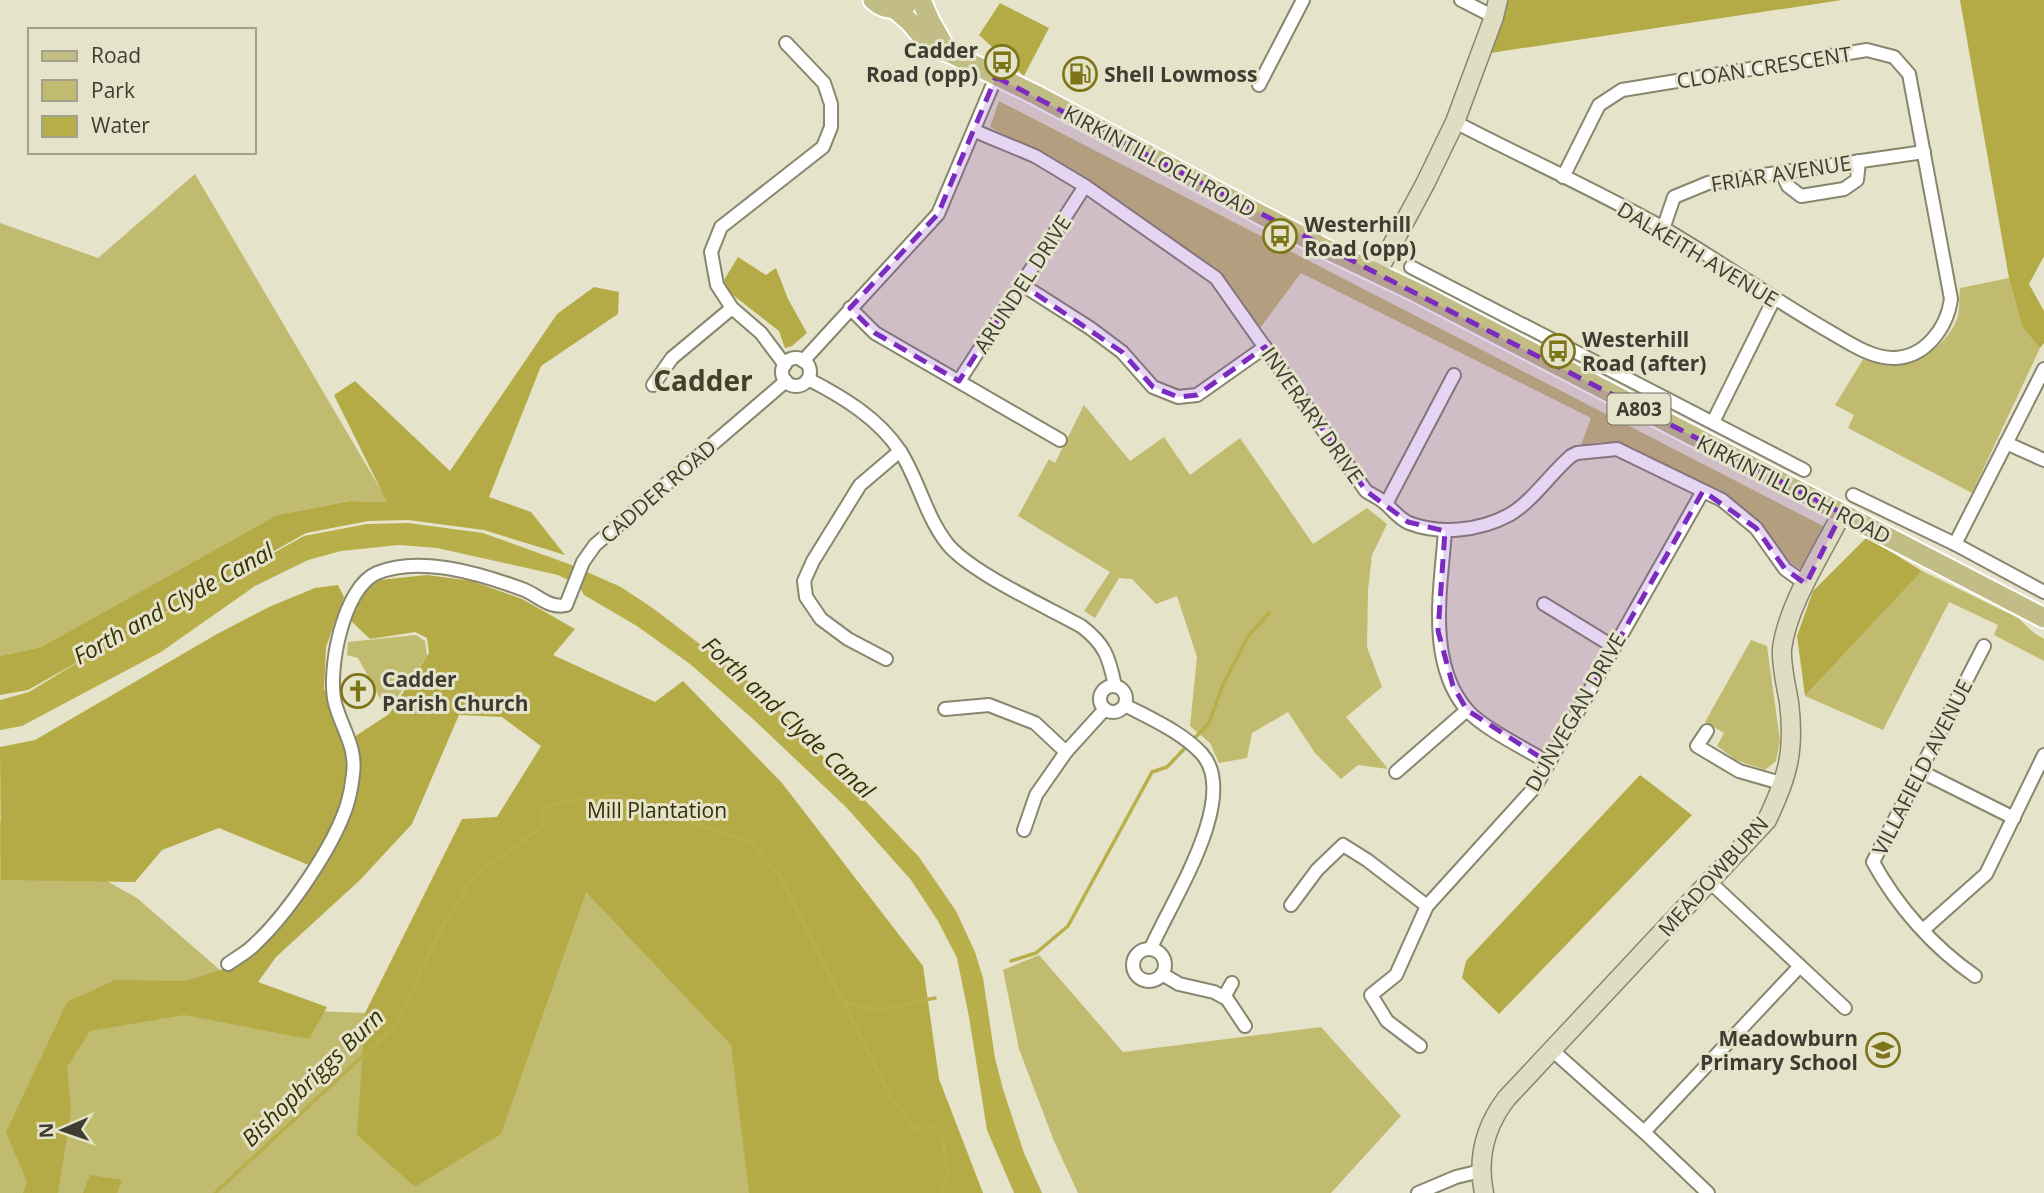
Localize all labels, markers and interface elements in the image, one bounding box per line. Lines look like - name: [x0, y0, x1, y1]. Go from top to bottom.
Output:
- legend: [28, 28, 256, 154]
- place label: Cadder Road (opp): [866, 36, 978, 88]
- street label: CLOAN CRESCENT: [1675, 39, 1854, 95]
- text: Road: [91, 41, 141, 69]
- bus stop icon: Cadder Road (opp): [983, 43, 1021, 81]
- fuel station icon: Shell Lowmoss: [1061, 55, 1099, 93]
- place label: Shell Lowmoss: [1104, 60, 1257, 88]
- text: Park: [91, 76, 135, 104]
- street label: KIRKINTILLOCH ROAD: [1059, 98, 1261, 224]
- text: Water: [91, 111, 150, 139]
- street label: FRIAR AVENUE: [1709, 148, 1853, 198]
- street label: DALKEITH AVENUE: [1613, 195, 1783, 313]
- street label: ARUNDEL DRIVE: [967, 210, 1077, 358]
- place label: Westerhill Road (opp): [1304, 210, 1416, 262]
- bus stop icon: Westerhill Road (opp): [1261, 217, 1299, 255]
- place label: Westerhill Road (after): [1582, 325, 1706, 377]
- bus stop icon: Westerhill Road (after): [1539, 332, 1577, 370]
- street label: INVERARY DRIVE: [1255, 341, 1371, 489]
- district label: Cadder: [653, 361, 753, 399]
- road number: A803: [1608, 394, 1670, 424]
- street label: KIRKINTILLOCH ROAD: [1692, 428, 1896, 550]
- street label: CADDER ROAD: [594, 433, 722, 549]
- water label: Forth and Clyde Canal: [67, 534, 280, 671]
- street label: DUNVEGAN DRIVE: [1518, 628, 1632, 796]
- water label: Forth and Clyde Canal: [696, 629, 883, 806]
- place label: Cadder Parish Church: [382, 665, 529, 717]
- church icon: Cadder Parish Church: [339, 672, 377, 710]
- street label: VILLAFIELD AVENUE: [1866, 674, 1978, 860]
- park label: Mill Plantation: [587, 796, 727, 824]
- street label: MEADOWBURN: [1652, 810, 1774, 942]
- water label: Bishopbriggs Burn: [234, 1001, 390, 1153]
- place label: Meadowburn Primary School: [1700, 1024, 1858, 1076]
- school or university icon: Meadowburn Primary School: [1864, 1031, 1902, 1069]
- north arrow: [28, 1095, 98, 1165]
- text: N: [33, 1122, 59, 1139]

